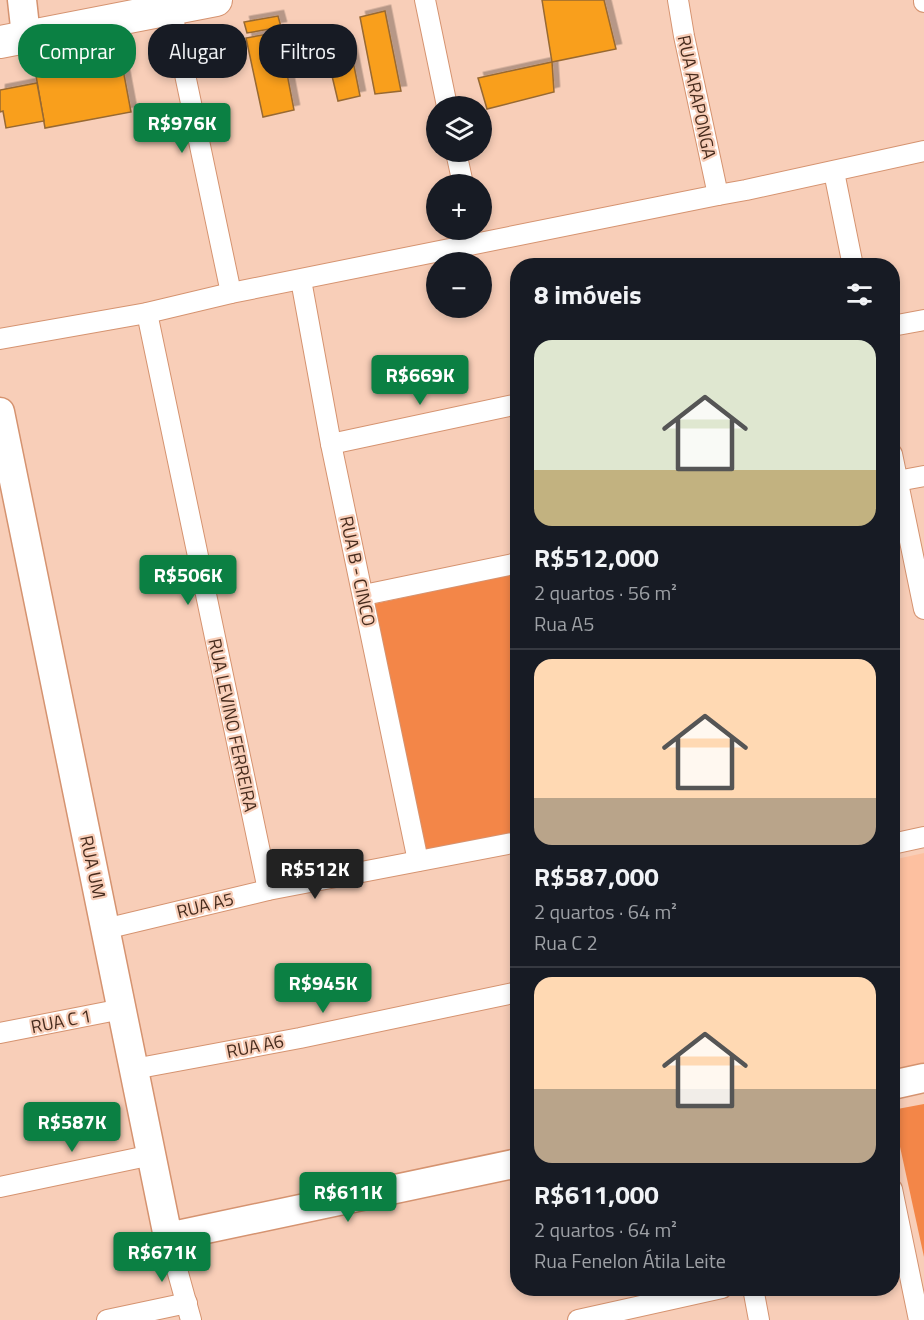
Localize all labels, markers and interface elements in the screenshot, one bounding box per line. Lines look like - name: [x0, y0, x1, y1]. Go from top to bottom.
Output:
- chip: Comprar: [18, 24, 136, 78]
- chip: Alugar: [148, 24, 247, 78]
- chip: Filtros: [259, 24, 357, 78]
- street label: RUA ARAPONGA: [671, 32, 723, 162]
- map controls: [426, 96, 492, 318]
- button: layers: [426, 96, 492, 162]
- pin: R$976K: [133, 103, 231, 154]
- text: R$976K: [147, 107, 217, 138]
- button: +: [426, 174, 492, 240]
- button: −: [426, 252, 492, 318]
- text: 8 imóveis: [534, 275, 641, 314]
- icon: filters: [843, 278, 876, 311]
- pin: R$669K: [371, 355, 469, 406]
- text: R$669K: [385, 359, 455, 390]
- icon: home: [651, 379, 759, 487]
- street label: RUA B - CINCO: [333, 513, 383, 629]
- text: R$512,000: [534, 538, 659, 577]
- pin: R$506K: [139, 555, 237, 606]
- text: R$506K: [153, 559, 223, 590]
- text: 2 quartos · 56 m²: [534, 577, 677, 608]
- text: Rua A5: [534, 608, 594, 639]
- street label: RUA LEVINO FERREIRA: [201, 636, 265, 814]
- icon: home: [651, 698, 759, 806]
- street label: RUA UM: [73, 833, 113, 901]
- pin: R$512K: [266, 849, 364, 900]
- text: R$512K: [280, 853, 350, 884]
- text: R$587,000: [534, 857, 659, 896]
- street label: RUA A5: [174, 885, 236, 925]
- text: 2 quartos · 64 m²: [534, 896, 677, 927]
- text: Rua C 2: [534, 927, 598, 958]
- pin: R$945K: [274, 963, 372, 1014]
- text: R$945K: [288, 967, 358, 998]
- street label: RUA C 1: [28, 1002, 94, 1040]
- icon: home: [651, 1016, 759, 1124]
- street label: RUA A6: [224, 1027, 286, 1065]
- pin: R$587K: [23, 1102, 121, 1153]
- text: R$587K: [37, 1106, 107, 1137]
- pin: R$611K: [299, 1172, 397, 1223]
- text: R$611,000: [534, 1175, 659, 1214]
- text: R$611K: [313, 1176, 383, 1207]
- text: 2 quartos · 64 m²: [534, 1214, 677, 1245]
- pin: R$671K: [113, 1232, 211, 1283]
- text: R$671K: [127, 1236, 197, 1267]
- text: Rua Fenelon Átila Leite: [534, 1245, 726, 1276]

